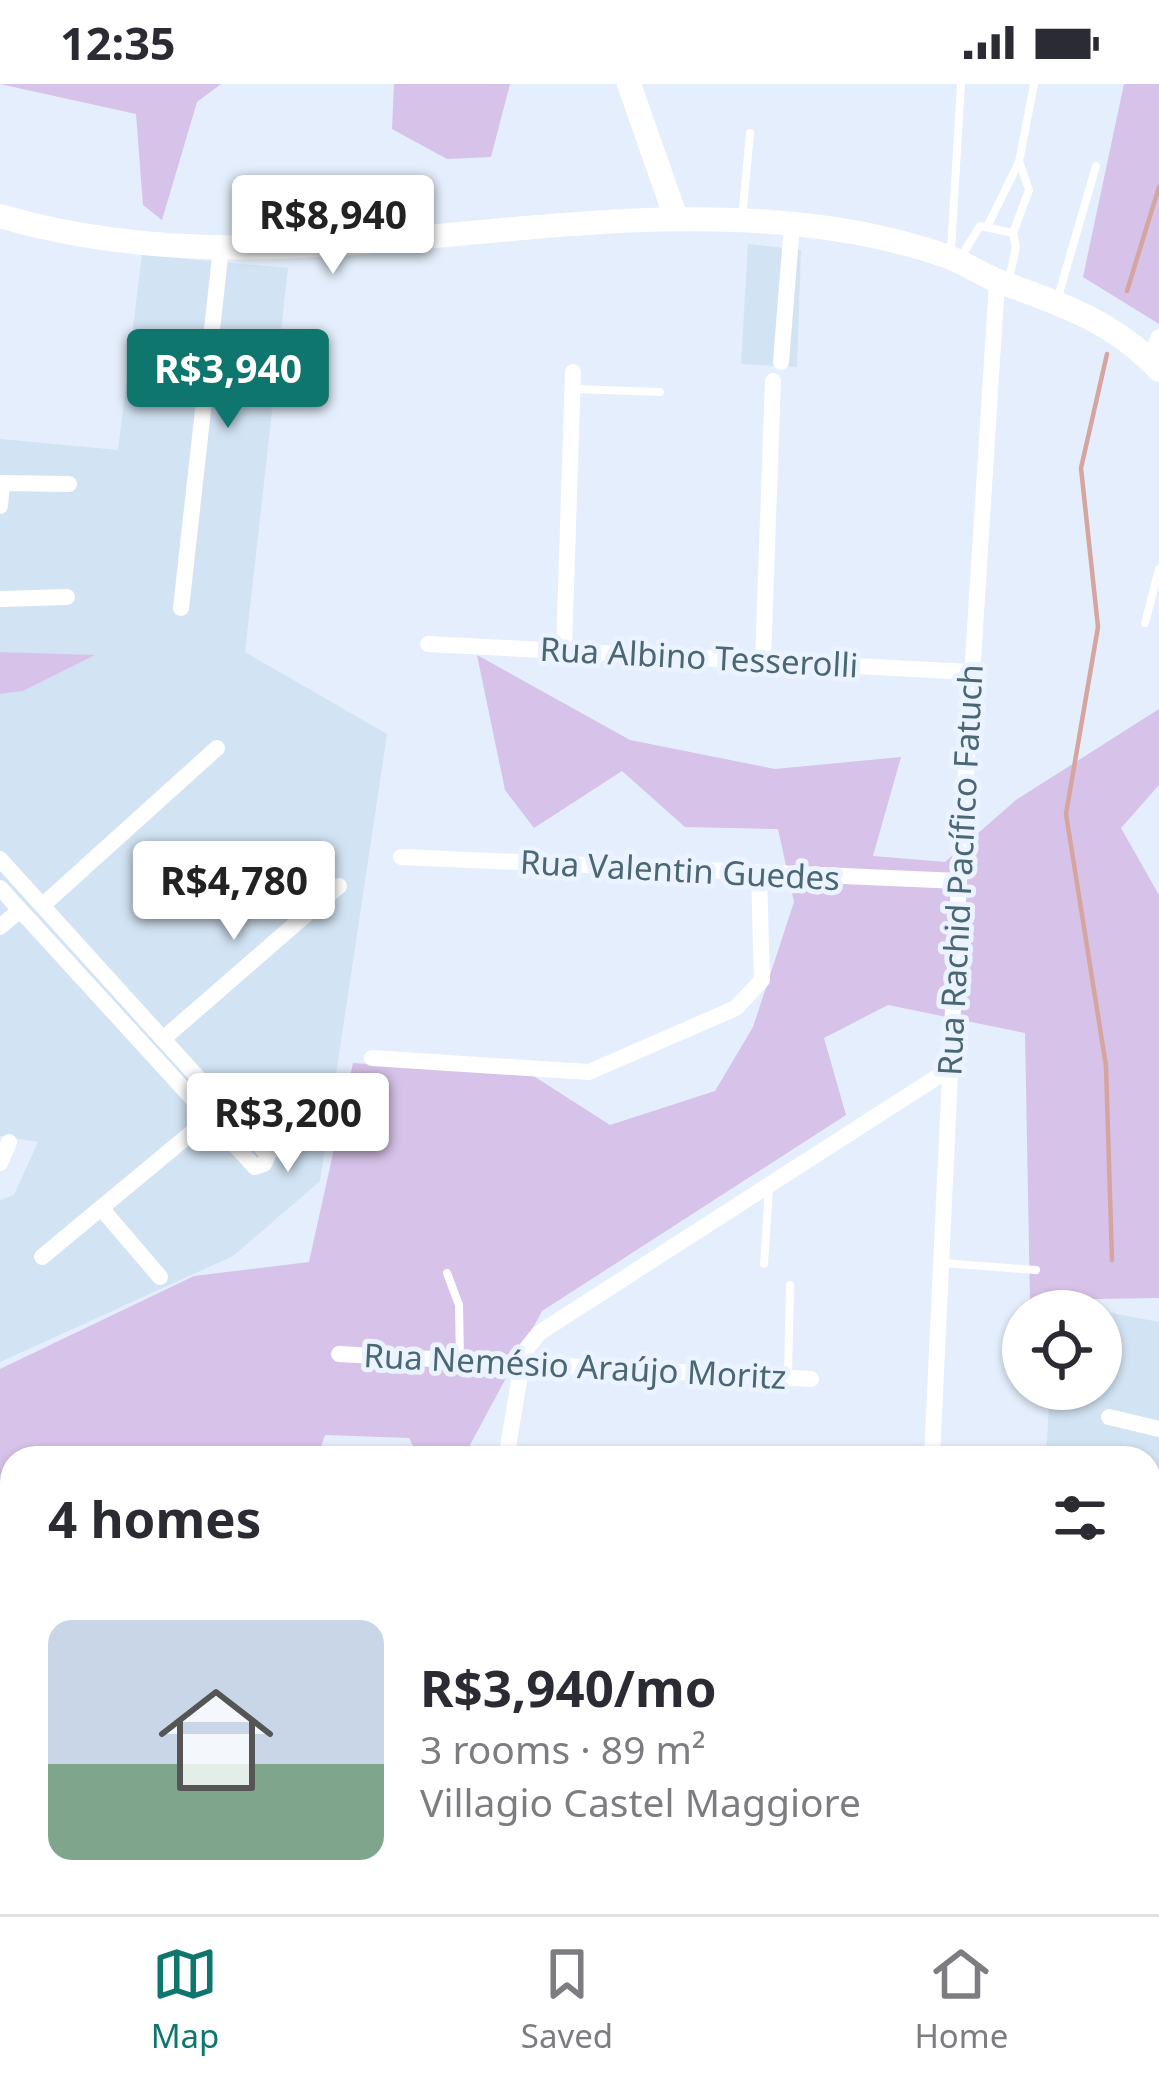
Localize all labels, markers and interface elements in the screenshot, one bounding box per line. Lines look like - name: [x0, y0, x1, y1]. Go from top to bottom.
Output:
- text: 12:35: [60, 12, 176, 73]
- pin: R$8,940: [222, 175, 444, 277]
- text: R$8,940: [259, 187, 407, 240]
- pin: R$3,940: [117, 329, 339, 431]
- text: R$3,940: [154, 341, 302, 394]
- street label: Rua Albino Tesserolli: [539, 626, 859, 687]
- street label: Rua Rachid Pacífico Fatuch: [926, 663, 993, 1077]
- street label: Rua Valentin Guedes: [519, 839, 841, 900]
- pin: R$4,780: [123, 841, 345, 943]
- text: R$4,780: [160, 853, 308, 906]
- pin: R$3,200: [177, 1073, 399, 1175]
- text: R$3,200: [214, 1085, 362, 1138]
- map controls: [1002, 1290, 1122, 1410]
- button: locate: [1002, 1290, 1122, 1410]
- street label: Rua Nemésio Araújo Moritz: [362, 1332, 788, 1399]
- text: 4 homes: [48, 1483, 261, 1553]
- icon: filters: [1047, 1485, 1113, 1551]
- text: R$3,940/mo: [420, 1652, 717, 1722]
- icon: home: [144, 1668, 288, 1812]
- text: 3 rooms · 89 m²: [420, 1722, 706, 1775]
- text: Villagio Castel Maggiore: [420, 1775, 861, 1828]
- tab: Map: [151, 1941, 219, 2058]
- tab: Saved: [521, 1941, 613, 2058]
- tab: Home: [914, 1941, 1008, 2058]

